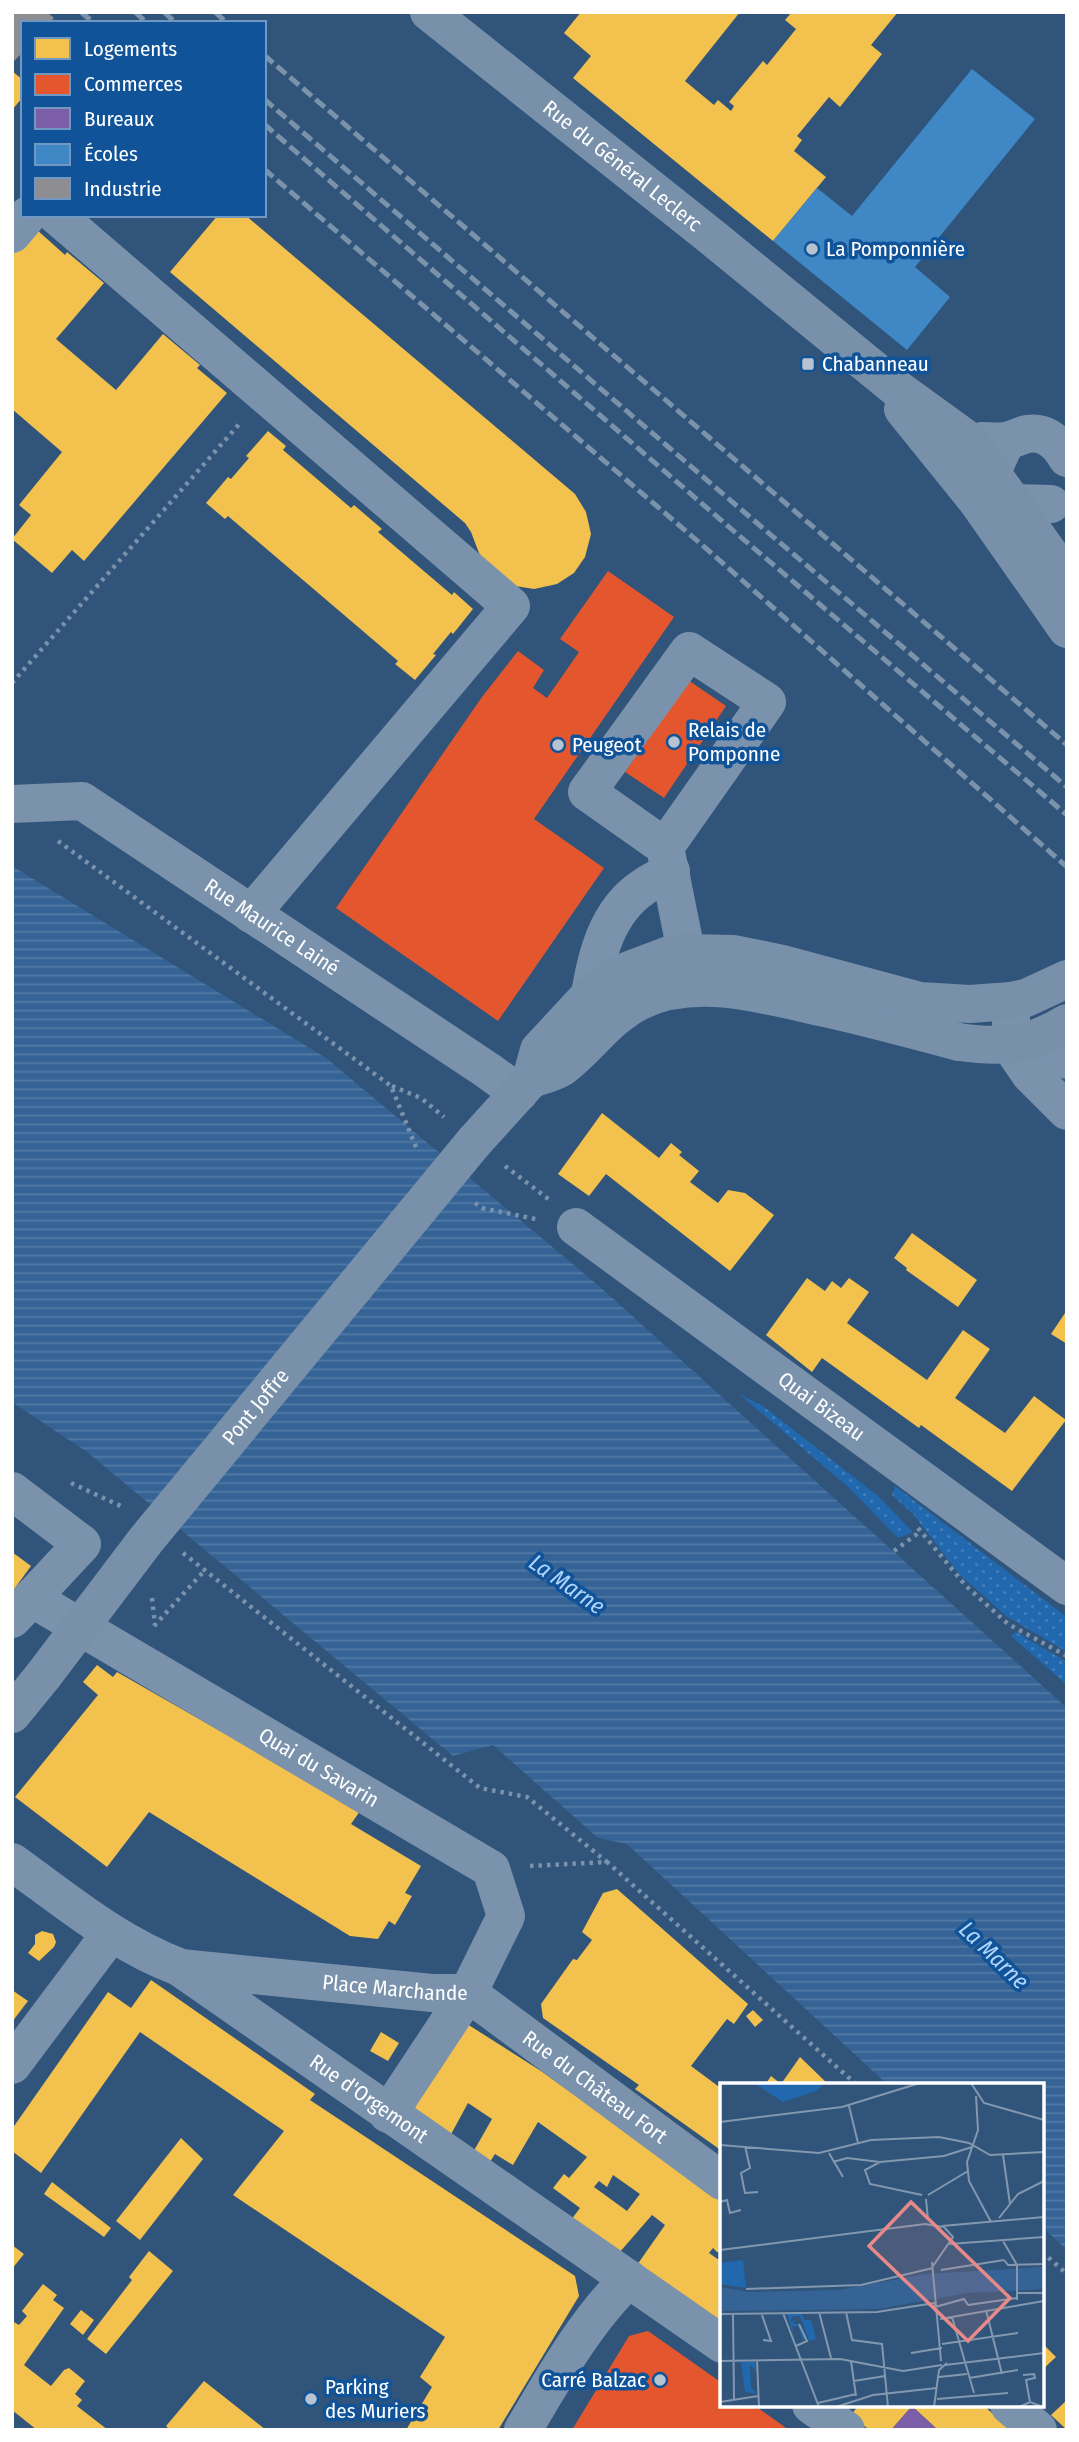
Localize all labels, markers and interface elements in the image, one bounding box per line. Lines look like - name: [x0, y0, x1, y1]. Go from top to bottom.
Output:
- legend: [21, 21, 266, 217]
- text: Logements: [84, 36, 177, 62]
- text: Commerces: [84, 71, 183, 97]
- street label: Rue du Général Leclerc: [538, 95, 707, 237]
- text: Bureaux: [84, 106, 155, 132]
- text: Écoles: [84, 141, 138, 167]
- text: Industrie: [84, 176, 162, 202]
- place label: La Pomponnière: [826, 236, 965, 262]
- marker: La Pomponnière: [804, 241, 820, 257]
- place label: Chabanneau: [822, 351, 929, 377]
- marker: Chabanneau: [800, 356, 816, 372]
- place label: Relais de Pomponne: [688, 717, 780, 767]
- place label: Peugeot: [572, 732, 642, 758]
- marker: Relais de Pomponne: [666, 734, 682, 750]
- marker: Peugeot: [550, 737, 566, 753]
- street label: Rue Maurice Lainé: [199, 873, 344, 981]
- street label: Pont Joffre: [217, 1364, 295, 1450]
- street label: Quai Bizeau: [773, 1366, 870, 1447]
- water label: La Marne: [524, 1548, 610, 1620]
- street label: Quai du Savarin: [254, 1722, 384, 1813]
- water label: La Marne: [953, 1915, 1035, 1995]
- street label: Place Marchande: [321, 1969, 468, 2006]
- street label: Rue du Château Fort: [518, 2025, 673, 2149]
- street label: Rue d'Orgemont: [304, 2049, 433, 2149]
- inset map: [720, 2083, 1044, 2407]
- place label: Carré Balzac: [541, 2367, 646, 2393]
- marker: Carré Balzac: [652, 2372, 668, 2388]
- place label: Parking des Muriers: [325, 2374, 425, 2424]
- marker: Parking des Muriers: [303, 2391, 319, 2407]

